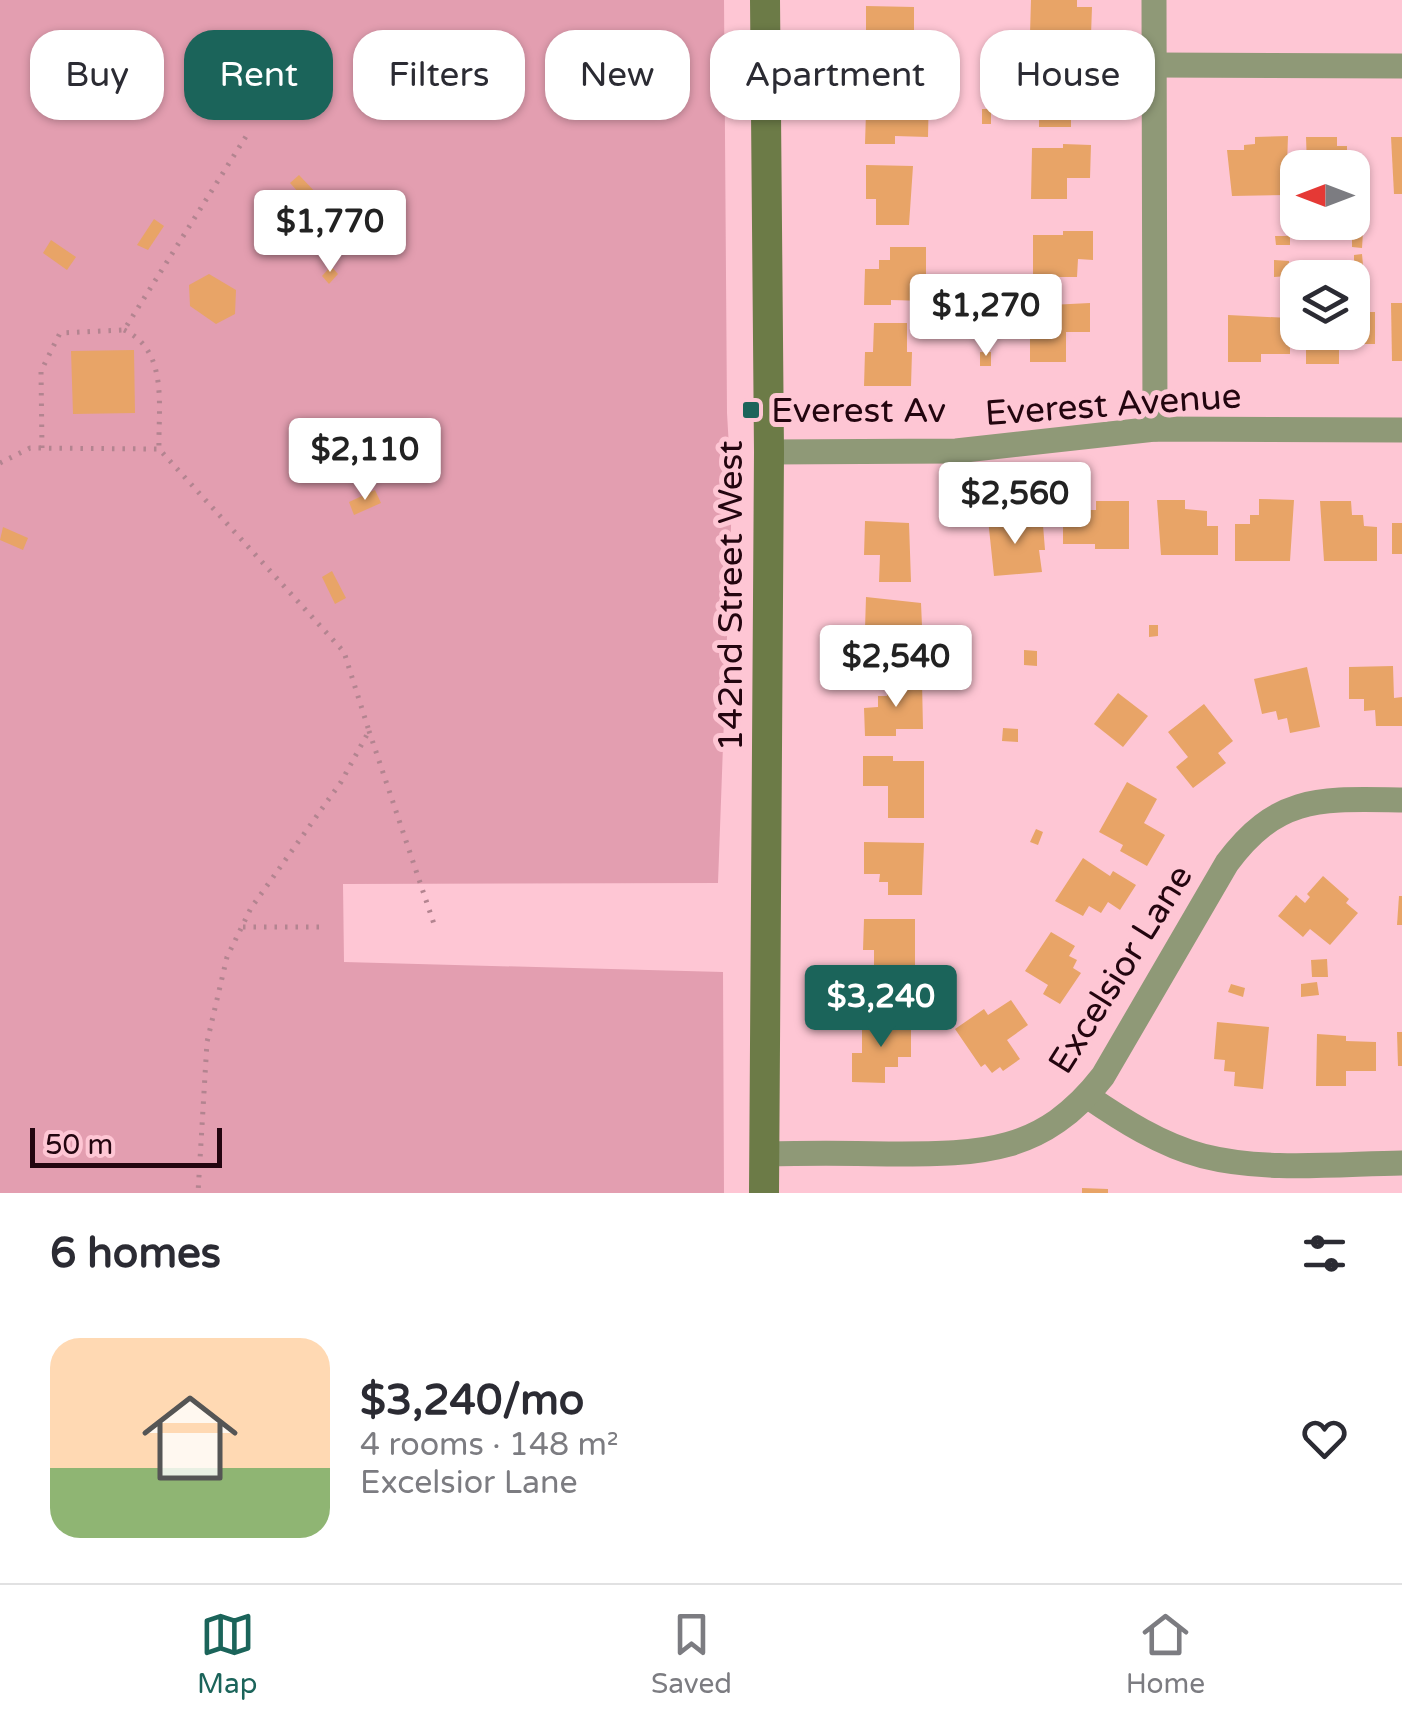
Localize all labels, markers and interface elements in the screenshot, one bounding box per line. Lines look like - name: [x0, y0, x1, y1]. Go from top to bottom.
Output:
- chip: Buy: [30, 30, 164, 120]
- chip: Rent: [184, 30, 333, 120]
- chip: Filters: [353, 30, 525, 120]
- chip: New: [545, 30, 690, 120]
- chip: Apartment: [710, 30, 960, 120]
- chip: House: [980, 30, 1155, 120]
- north arrow: [1280, 150, 1370, 240]
- map controls: [1280, 150, 1370, 350]
- pin: $1,770: [249, 190, 411, 275]
- text: $1,770: [276, 203, 384, 241]
- button: layers: [1280, 260, 1370, 350]
- pin: $1,270: [905, 274, 1067, 359]
- text: $1,270: [932, 287, 1040, 325]
- street label: Everest Avenue: [983, 375, 1243, 435]
- place label: Everest Av: [771, 390, 946, 432]
- marker: Everest Av: [740, 399, 762, 421]
- pin: $2,110: [284, 418, 446, 503]
- text: $2,110: [311, 431, 419, 469]
- street label: 142nd Street West: [710, 440, 752, 752]
- pin: $2,560: [934, 462, 1096, 547]
- text: $2,560: [961, 475, 1069, 513]
- pin: $2,540: [815, 625, 977, 710]
- text: $2,540: [842, 638, 950, 676]
- street label: Excelsior Lane: [1040, 857, 1202, 1082]
- pin: $3,240: [800, 965, 962, 1050]
- text: $3,240: [827, 978, 935, 1016]
- scale bar: [30, 1123, 222, 1168]
- text: 50 m: [45, 1128, 113, 1162]
- icon: filters: [1297, 1226, 1352, 1281]
- text: 6 homes: [50, 1228, 221, 1279]
- text: $3,240/mo: [360, 1375, 584, 1426]
- icon: home: [130, 1378, 250, 1498]
- icon: heart: [1297, 1411, 1352, 1466]
- text: 4 rooms · 148 m²: [360, 1426, 619, 1464]
- text: Excelsior Lane: [360, 1464, 578, 1502]
- tab: Map: [197, 1607, 257, 1701]
- tab: Saved: [651, 1607, 732, 1701]
- tab: Home: [1126, 1607, 1205, 1701]

